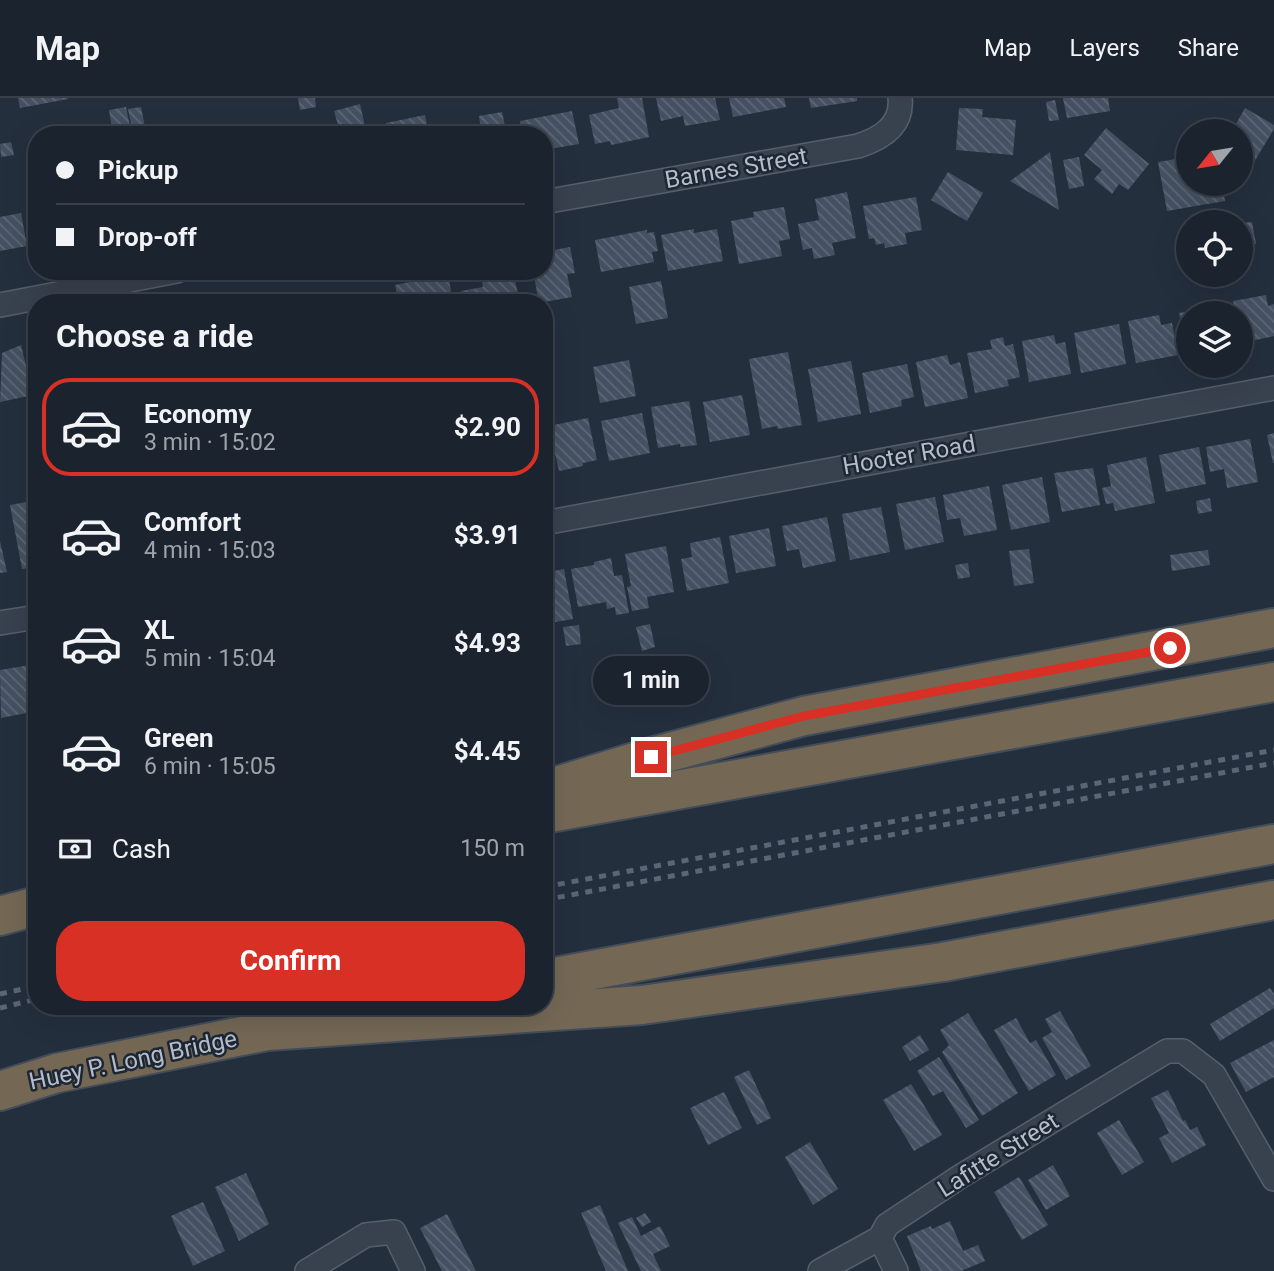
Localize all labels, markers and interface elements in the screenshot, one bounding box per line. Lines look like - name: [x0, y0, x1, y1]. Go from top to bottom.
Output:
- text: Map: [35, 29, 100, 68]
- text: Map: [984, 34, 1032, 62]
- text: Layers: [1070, 34, 1140, 62]
- text: Share: [1178, 34, 1239, 62]
- north arrow: [1176, 119, 1253, 196]
- map controls: [1176, 119, 1253, 378]
- street label: Barnes Street: [663, 142, 809, 194]
- text: Pickup: [98, 155, 178, 185]
- button: locate: [1176, 210, 1253, 287]
- text: Drop-off: [98, 222, 197, 252]
- button: layers: [1176, 301, 1253, 378]
- text: Choose a ride: [56, 317, 253, 355]
- icon: car: [60, 396, 123, 459]
- text: Economy: [144, 399, 251, 429]
- text: $2.90: [454, 412, 521, 442]
- text: 3 min · 15:02: [144, 429, 276, 456]
- street label: Hooter Road: [840, 430, 978, 480]
- icon: car: [60, 504, 123, 567]
- text: Comfort: [144, 507, 241, 537]
- text: $3.91: [454, 520, 521, 550]
- text: 4 min · 15:03: [144, 537, 276, 564]
- icon: car: [60, 612, 123, 675]
- text: XL: [144, 615, 175, 645]
- text: $4.93: [454, 628, 521, 658]
- route start: [1154, 632, 1186, 664]
- text: 5 min · 15:04: [144, 645, 276, 672]
- callout: 1 min: [593, 656, 709, 704]
- text: 1 min: [622, 667, 680, 694]
- icon: car: [60, 720, 123, 783]
- text: Green: [144, 723, 214, 753]
- text: $4.45: [454, 736, 521, 766]
- route end: [635, 741, 667, 773]
- text: 6 min · 15:05: [144, 753, 276, 780]
- icon: cash: [56, 830, 94, 868]
- text: Cash: [112, 834, 171, 864]
- text: 150 m: [460, 835, 525, 862]
- button: Confirm: [56, 921, 525, 1001]
- street label: Huey P. Long Bridge: [26, 1024, 240, 1096]
- street label: Lafitte Street: [932, 1107, 1064, 1203]

